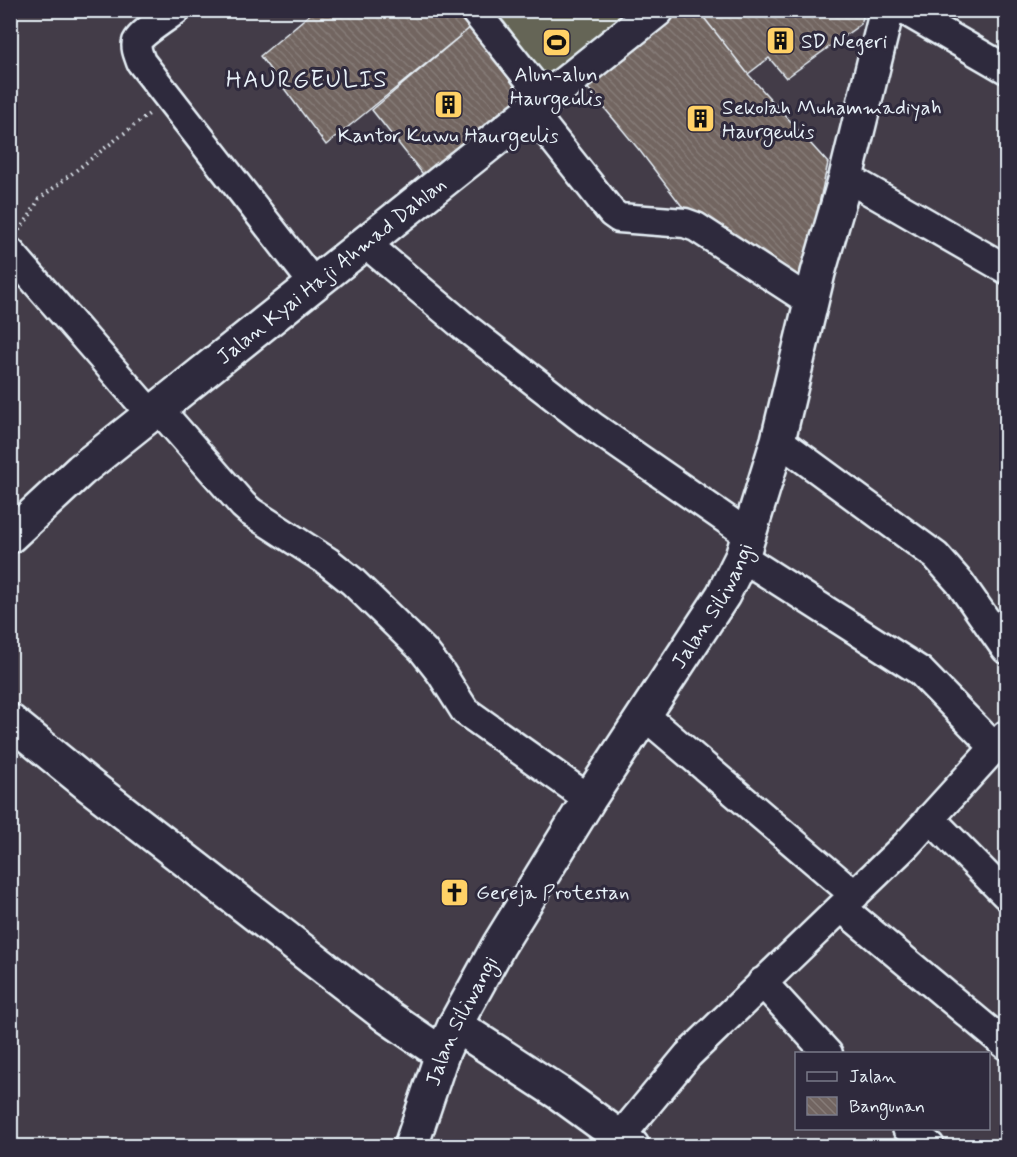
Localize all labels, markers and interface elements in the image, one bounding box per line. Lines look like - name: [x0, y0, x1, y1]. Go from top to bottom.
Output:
- building icon: SD Negeri: [764, 25, 796, 57]
- sports icon: Alun-alun Haurgeulis: [540, 27, 572, 59]
- place label: SD Negeri: [801, 28, 888, 56]
- place label: Alun-alun Haurgeulis: [510, 61, 602, 114]
- district label: HAURGEULIS: [226, 65, 388, 96]
- building icon: Kantor Kuwu Haurgeulis: [432, 88, 464, 120]
- place label: Sekolah Muhammadiyah Haurgeulis: [722, 94, 942, 147]
- building icon: Sekolah Muhammadiyah Haurgeulis: [685, 103, 717, 135]
- place label: Kantor Kuwu Haurgeulis: [338, 122, 558, 151]
- street label: Jalan Kyai Haji Ahmad Dahlan: [211, 171, 452, 371]
- street label: Jalan Siliwangi: [665, 540, 760, 675]
- church icon: Gereja Protestan: [439, 876, 471, 908]
- place label: Gereja Protestan: [476, 879, 630, 907]
- street label: Jalan Siliwangi: [419, 951, 505, 1090]
- legend: [795, 1052, 990, 1130]
- text: Jalan: [849, 1065, 896, 1089]
- text: Bangunan: [849, 1095, 925, 1120]

